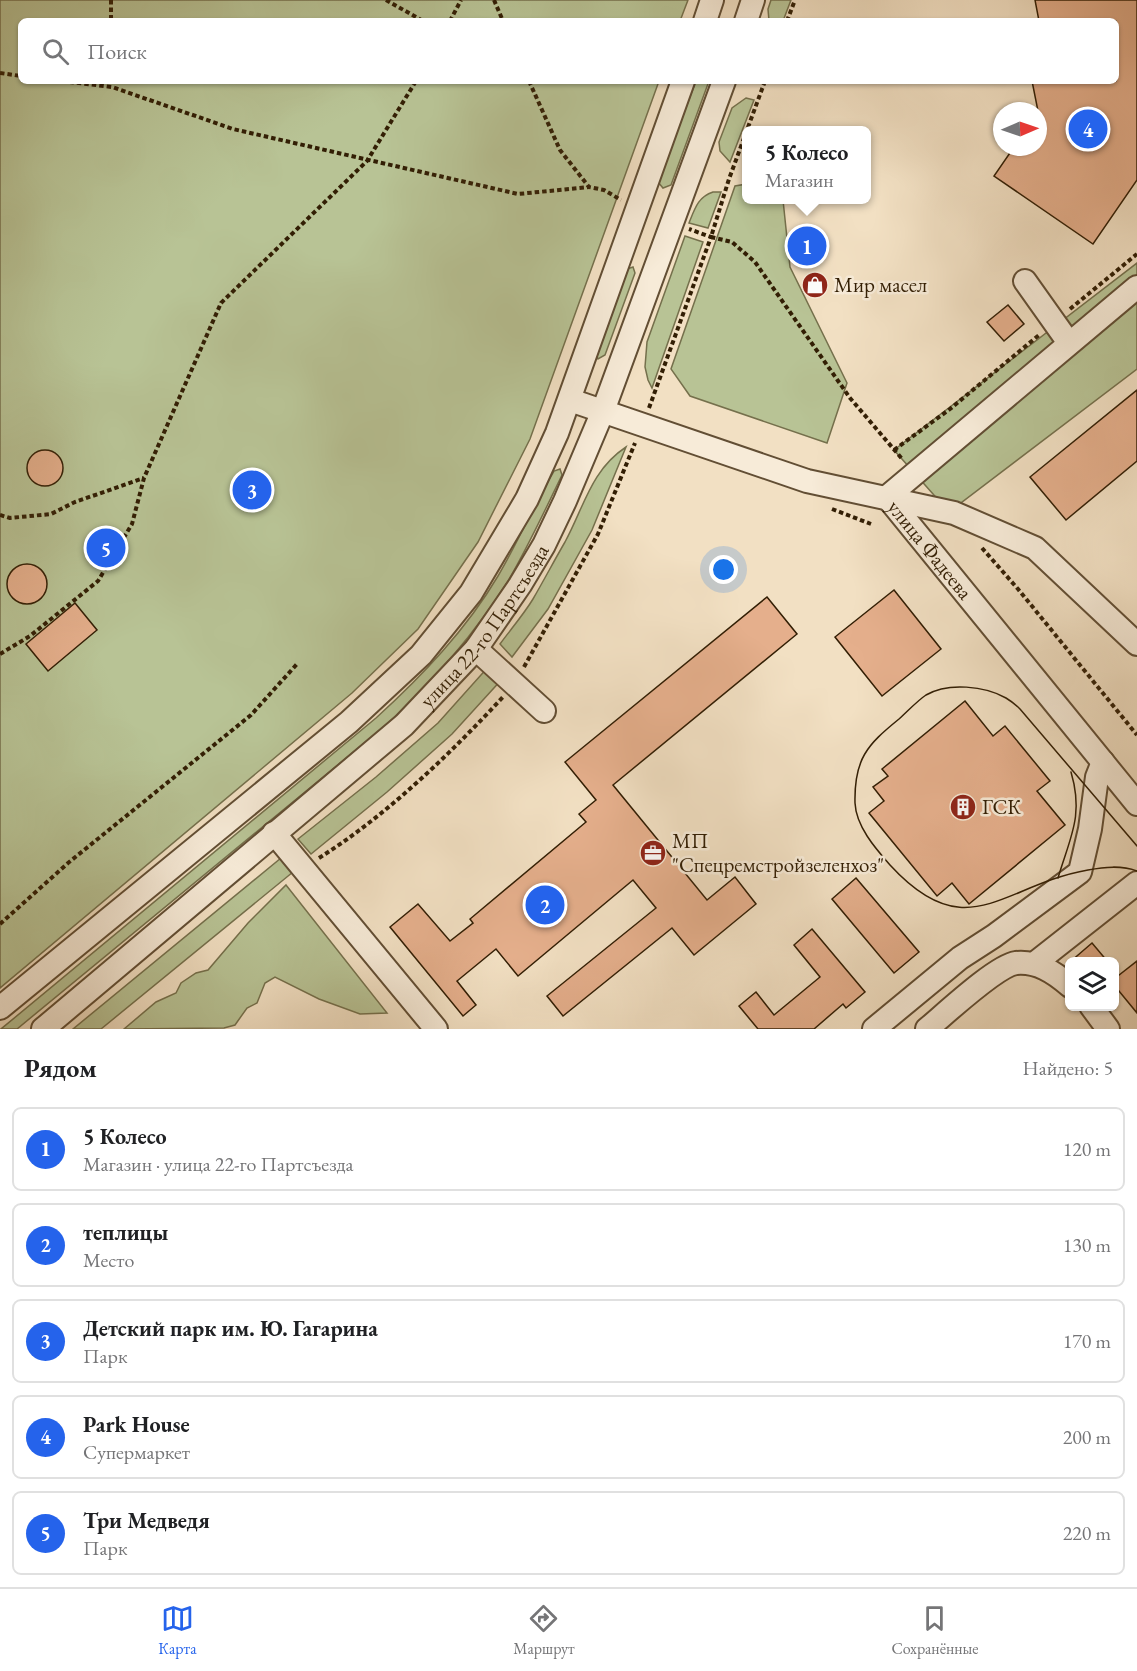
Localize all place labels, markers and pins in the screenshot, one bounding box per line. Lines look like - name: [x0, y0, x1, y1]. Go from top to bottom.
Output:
- pin: 4: [1068, 106, 1108, 152]
- pin: 1: [788, 224, 826, 268]
- shop icon: Мир масел: [800, 270, 830, 300]
- place label: Мир масел: [834, 271, 927, 298]
- pin: 3: [232, 468, 272, 512]
- pin: 5: [86, 526, 126, 570]
- building icon: ГСК: [948, 792, 978, 822]
- place label: ГСК: [982, 793, 1021, 820]
- place label: МП "Спецремстройзеленхоз": [672, 827, 884, 878]
- office icon: МП "Спецремстройзеленхоз": [638, 838, 668, 868]
- pin: 2: [526, 882, 564, 928]

